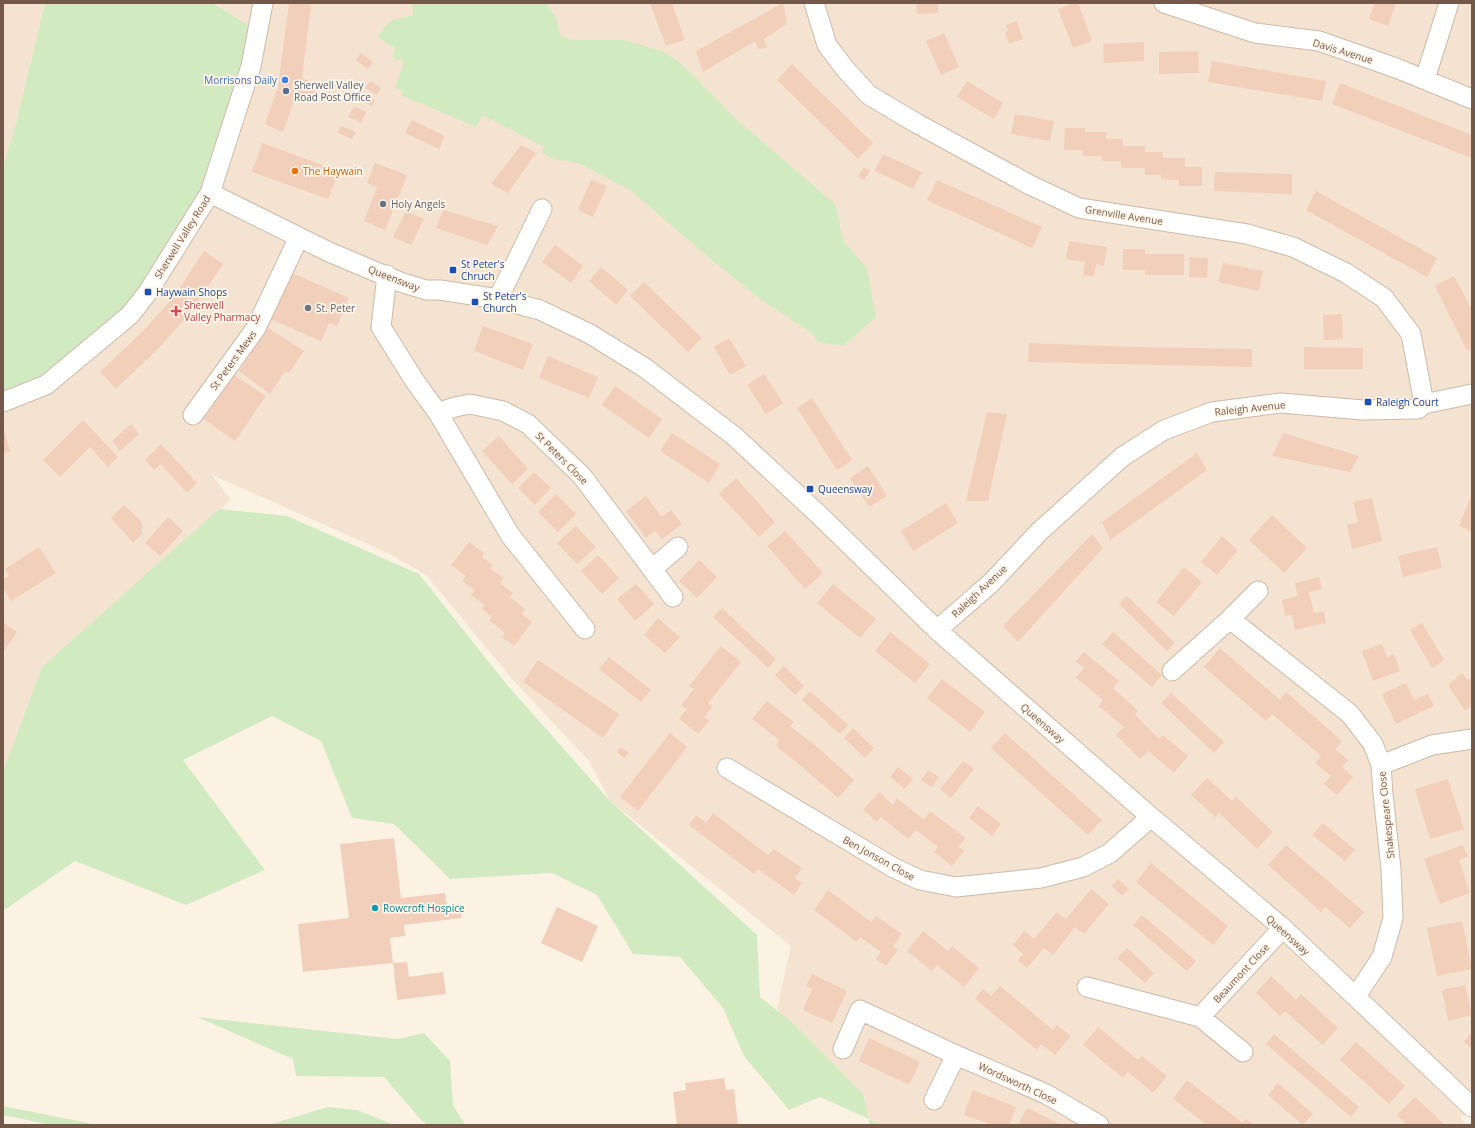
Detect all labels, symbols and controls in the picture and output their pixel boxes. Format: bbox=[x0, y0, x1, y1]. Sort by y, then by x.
street label: Davis Avenue bbox=[1311, 35, 1375, 67]
place label: Morrisons Daily bbox=[204, 73, 278, 87]
marker: Morrisons Daily bbox=[280, 75, 290, 85]
place label: Sherwell Valley Road Post Office bbox=[294, 78, 371, 104]
marker: Sherwell Valley Road Post Office bbox=[281, 86, 291, 96]
place label: The Haywain bbox=[303, 164, 363, 178]
marker: The Haywain bbox=[290, 166, 300, 176]
street label: Sherwell Valley Road bbox=[151, 193, 213, 281]
place label: Holy Angels bbox=[391, 197, 446, 211]
marker: Holy Angels bbox=[378, 199, 388, 209]
street label: Grenville Avenue bbox=[1084, 202, 1164, 228]
place label: St Peter's Chruch bbox=[461, 257, 505, 283]
street label: Queensway bbox=[366, 262, 423, 295]
marker: St Peter's Chruch bbox=[448, 265, 458, 275]
place label: Haywain Shops bbox=[156, 285, 227, 299]
marker: Haywain Shops bbox=[143, 287, 153, 297]
place label: St Peter's Church bbox=[483, 289, 527, 315]
marker: St Peter's Church bbox=[470, 297, 480, 307]
place label: Sherwell Valley Pharmacy bbox=[184, 298, 261, 324]
place label: St. Peter bbox=[316, 301, 355, 315]
marker: St. Peter bbox=[303, 303, 313, 313]
marker: Sherwell Valley Pharmacy bbox=[171, 306, 181, 316]
street label: St Peters Mews bbox=[206, 327, 260, 393]
place label: Raleigh Court bbox=[1376, 395, 1439, 409]
street label: Raleigh Avenue bbox=[1214, 397, 1287, 419]
marker: Raleigh Court bbox=[1363, 397, 1373, 407]
street label: St Peters Close bbox=[533, 429, 592, 488]
place label: Queensway bbox=[818, 482, 873, 496]
marker: Queensway bbox=[805, 484, 815, 494]
street label: Raleigh Avenue bbox=[948, 561, 1010, 620]
street label: Queensway bbox=[1018, 700, 1069, 747]
street label: Shakespeare Close bbox=[1374, 770, 1398, 859]
street label: Ben Jonson Close bbox=[840, 832, 918, 884]
place label: Rowcroft Hospice bbox=[383, 901, 465, 915]
marker: Rowcroft Hospice bbox=[370, 903, 380, 913]
street label: Queensway bbox=[1263, 912, 1314, 959]
street label: Beaumont Close bbox=[1210, 940, 1272, 1006]
street label: Wordsworth Close bbox=[976, 1059, 1060, 1108]

